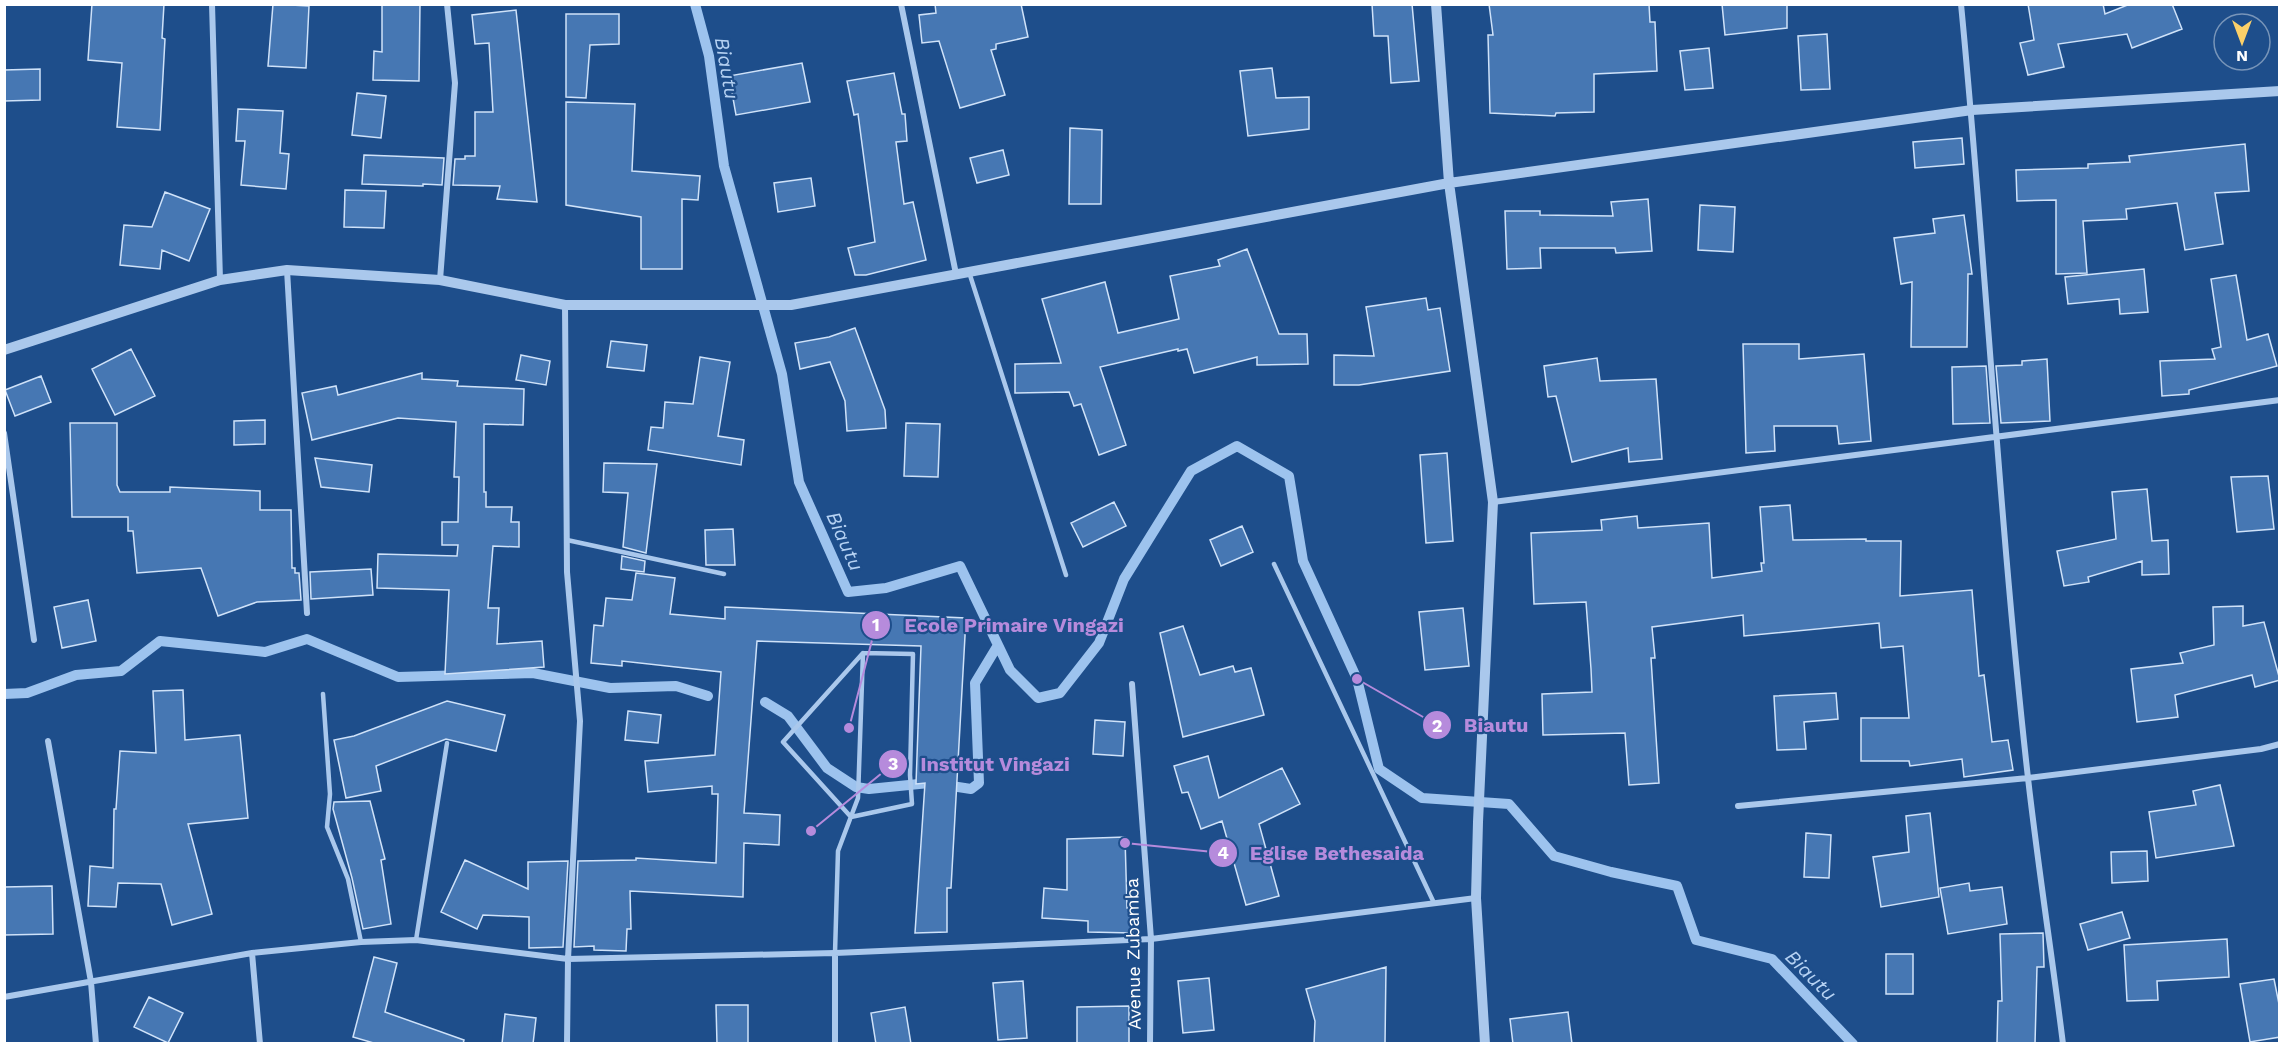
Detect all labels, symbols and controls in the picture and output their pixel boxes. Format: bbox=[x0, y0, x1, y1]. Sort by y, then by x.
north arrow bbox=[2212, 12, 2272, 72]
water label: Biautu bbox=[710, 35, 744, 101]
text: N bbox=[2236, 47, 2248, 66]
water label: Biautu bbox=[821, 508, 869, 574]
callout: Ecole Primaire Vingazi bbox=[861, 606, 1136, 644]
text: Ecole Primaire Vingazi bbox=[904, 613, 1124, 637]
text: 1 bbox=[872, 614, 880, 635]
callout: Biautu bbox=[1422, 706, 1540, 744]
text: Biautu bbox=[1464, 713, 1528, 737]
text: 2 bbox=[1432, 715, 1442, 736]
callout: Institut Vingazi bbox=[878, 745, 1082, 783]
text: Institut Vingazi bbox=[920, 752, 1070, 776]
text: 3 bbox=[888, 753, 898, 774]
callout: Eglise Bethesaida bbox=[1208, 834, 1436, 872]
text: Eglise Bethesaida bbox=[1250, 841, 1425, 865]
text: 4 bbox=[1217, 842, 1229, 863]
street label: Avenue Zubamba bbox=[1121, 878, 1145, 1030]
water label: Biautu bbox=[1780, 944, 1842, 1006]

